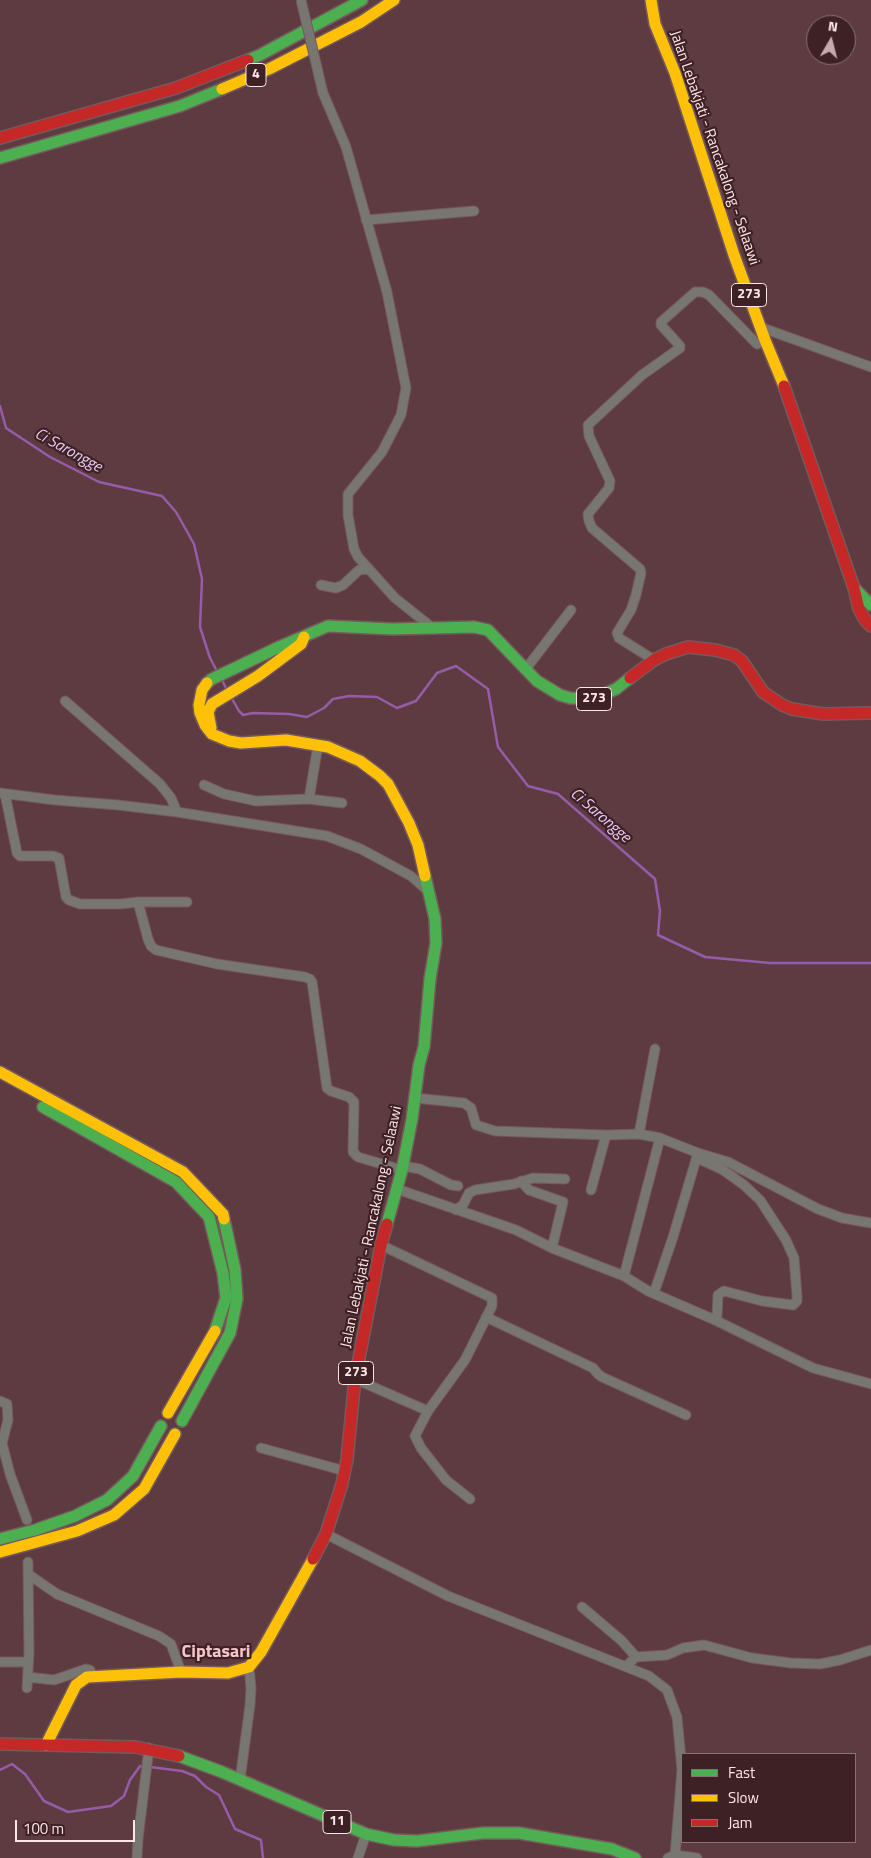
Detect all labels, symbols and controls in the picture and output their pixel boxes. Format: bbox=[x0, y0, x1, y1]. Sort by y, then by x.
north arrow bbox=[806, 15, 856, 65]
text: N bbox=[827, 15, 839, 37]
street label: Jalan Lebakjati - Rancakalong - Selaawi bbox=[665, 28, 763, 268]
road number: 4 bbox=[246, 64, 266, 86]
road number: 273 bbox=[732, 284, 766, 306]
water label: Ci Sarongge bbox=[31, 425, 105, 477]
road number: 273 bbox=[576, 688, 612, 711]
water label: Ci Sarongge bbox=[566, 784, 634, 848]
street label: Jalan Lebakjati - Rancakalong - Selaawi bbox=[338, 1104, 406, 1350]
road number: 273 bbox=[338, 1362, 374, 1385]
district label: Ciptasari bbox=[182, 1642, 250, 1664]
legend bbox=[681, 1753, 856, 1843]
text: Fast bbox=[728, 1761, 755, 1784]
text: Slow bbox=[728, 1786, 759, 1809]
scale bar bbox=[18, 1810, 138, 1842]
road number: 11 bbox=[323, 1810, 351, 1834]
text: Jam bbox=[728, 1811, 752, 1834]
text: 100 m bbox=[23, 1817, 64, 1840]

